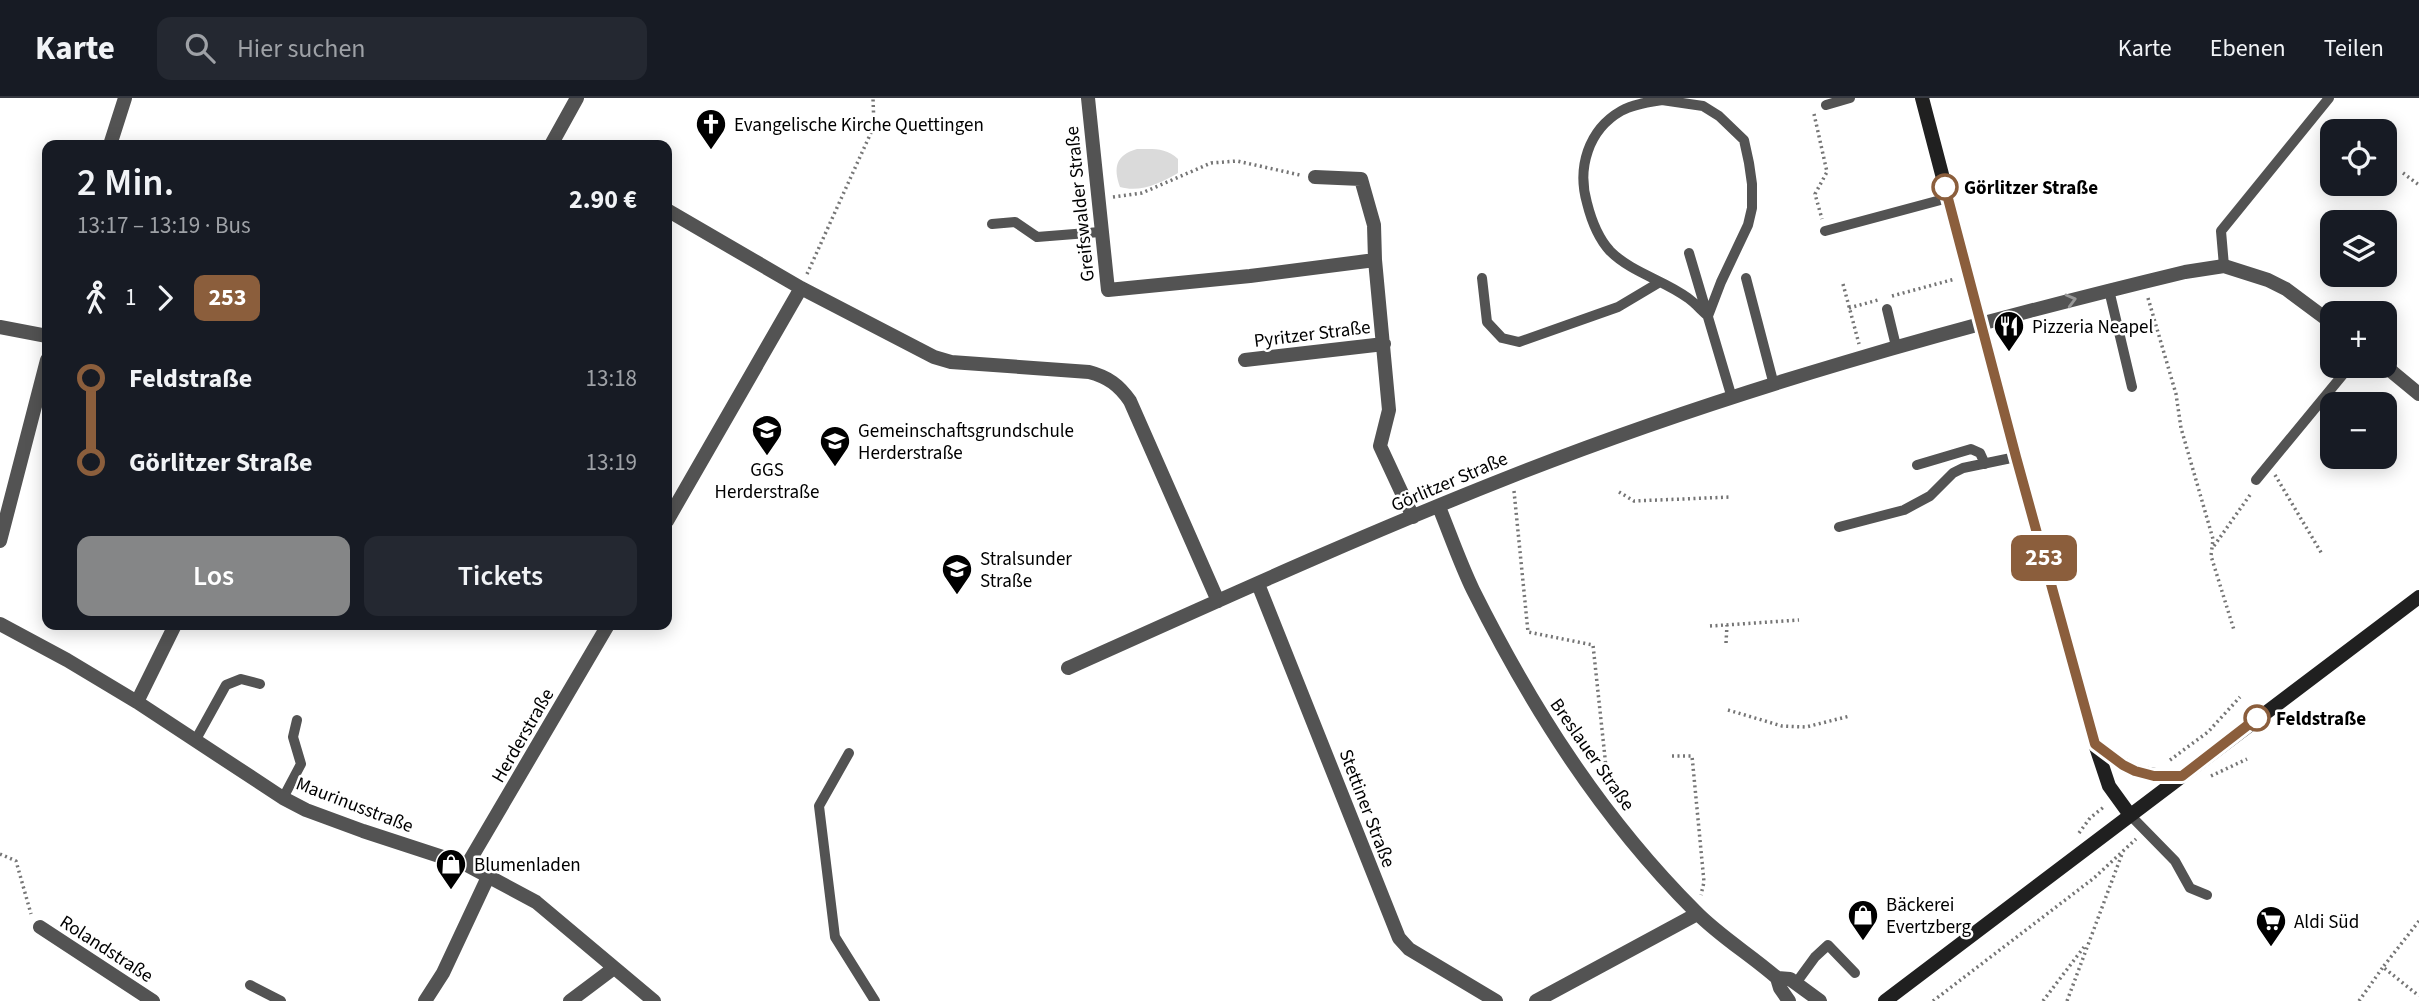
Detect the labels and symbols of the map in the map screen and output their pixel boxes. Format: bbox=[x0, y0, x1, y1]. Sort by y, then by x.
church icon: Evangelische Kirche Quettingen bbox=[694, 107, 728, 151]
place label: Evangelische Kirche Quettingen bbox=[734, 112, 984, 139]
street label: Greifswalder Straße bbox=[1059, 125, 1102, 283]
marker: Görlitzer Straße bbox=[1932, 174, 1958, 200]
place label: Görlitzer Straße bbox=[1964, 175, 2098, 202]
one-way arrow bbox=[2065, 294, 2077, 308]
restaurant icon: Pizzeria Neapel bbox=[1992, 309, 2026, 353]
street label: Pyritzer Straße bbox=[1252, 314, 1372, 355]
place label: Pizzeria Neapel bbox=[2032, 314, 2153, 341]
school or university icon: GGS Herderstraße bbox=[750, 413, 784, 457]
place label: Gemeinschaftsgrundschule Herderstraße bbox=[858, 418, 1074, 467]
school or university icon: Gemeinschaftsgrundschule Herderstraße bbox=[818, 424, 852, 468]
street label: Görlitzer Straße bbox=[1387, 446, 1512, 519]
place label: GGS Herderstraße bbox=[715, 457, 819, 506]
line badge: 253 bbox=[2004, 535, 2084, 581]
place label: Stralsunder Straße bbox=[980, 546, 1072, 595]
school or university icon: Stralsunder Straße bbox=[940, 552, 974, 596]
street label: Herderstraße bbox=[485, 684, 561, 788]
street label: Breslauer Straße bbox=[1543, 693, 1641, 817]
marker: Feldstraße bbox=[2244, 705, 2270, 731]
place label: Feldstraße bbox=[2276, 706, 2366, 733]
street label: Stettiner Straße bbox=[1332, 746, 1402, 872]
street label: Maurinusstraße bbox=[292, 771, 417, 840]
shop icon: Blumenladen bbox=[434, 847, 468, 891]
place label: Blumenladen bbox=[474, 852, 581, 879]
place label: Bäckerei Evertzberg bbox=[1886, 892, 1971, 941]
shop icon: Bäckerei Evertzberg bbox=[1846, 898, 1880, 942]
supermarket icon: Aldi Süd bbox=[2254, 904, 2288, 948]
street label: Rolandstraße bbox=[54, 909, 158, 990]
place label: Aldi Süd bbox=[2294, 909, 2359, 936]

